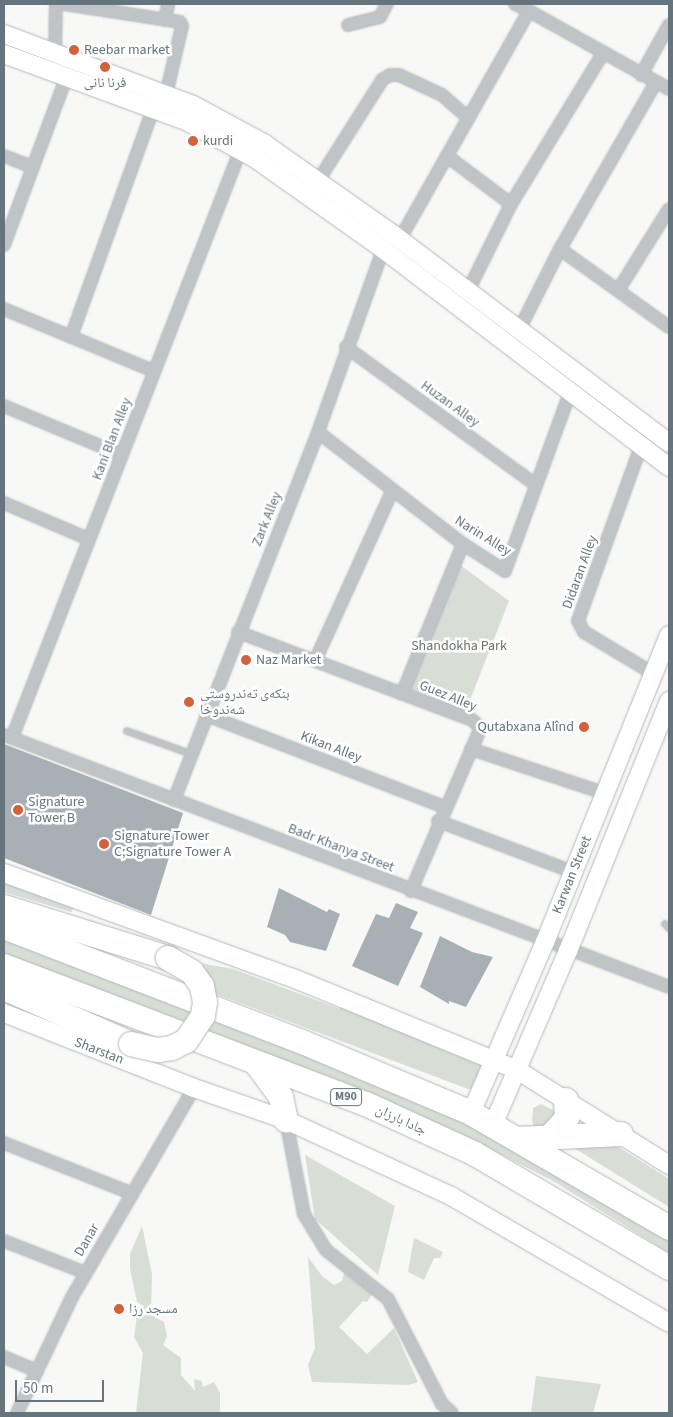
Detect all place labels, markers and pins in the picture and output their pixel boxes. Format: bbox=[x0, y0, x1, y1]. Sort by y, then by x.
place label: Reebar market bbox=[84, 42, 170, 58]
marker: Reebar market bbox=[68, 44, 80, 56]
marker: فرنا نانى bbox=[99, 61, 111, 73]
place label: فرنا نانى bbox=[84, 75, 126, 91]
place label: kurdi bbox=[203, 133, 233, 149]
marker: kurdi bbox=[187, 135, 199, 147]
place label: Naz Market bbox=[256, 652, 321, 668]
marker: Naz Market bbox=[240, 654, 252, 666]
place label: بنکەی تەندروستی شەندوخا bbox=[200, 686, 290, 719]
marker: بنکەی تەندروستی شەندوخا bbox=[182, 695, 196, 709]
place label: Qutabxana Alînd bbox=[477, 719, 574, 735]
marker: Qutabxana Alînd bbox=[578, 721, 590, 733]
place label: Signature Tower B bbox=[28, 794, 85, 826]
marker: Signature Tower B bbox=[12, 804, 24, 816]
place label: Signature Tower C;Signature Tower A bbox=[114, 828, 231, 860]
marker: Signature Tower C;Signature Tower A bbox=[98, 838, 110, 850]
place label: مسجد رزا bbox=[129, 1301, 178, 1317]
marker: مسجد رزا bbox=[113, 1303, 125, 1315]

